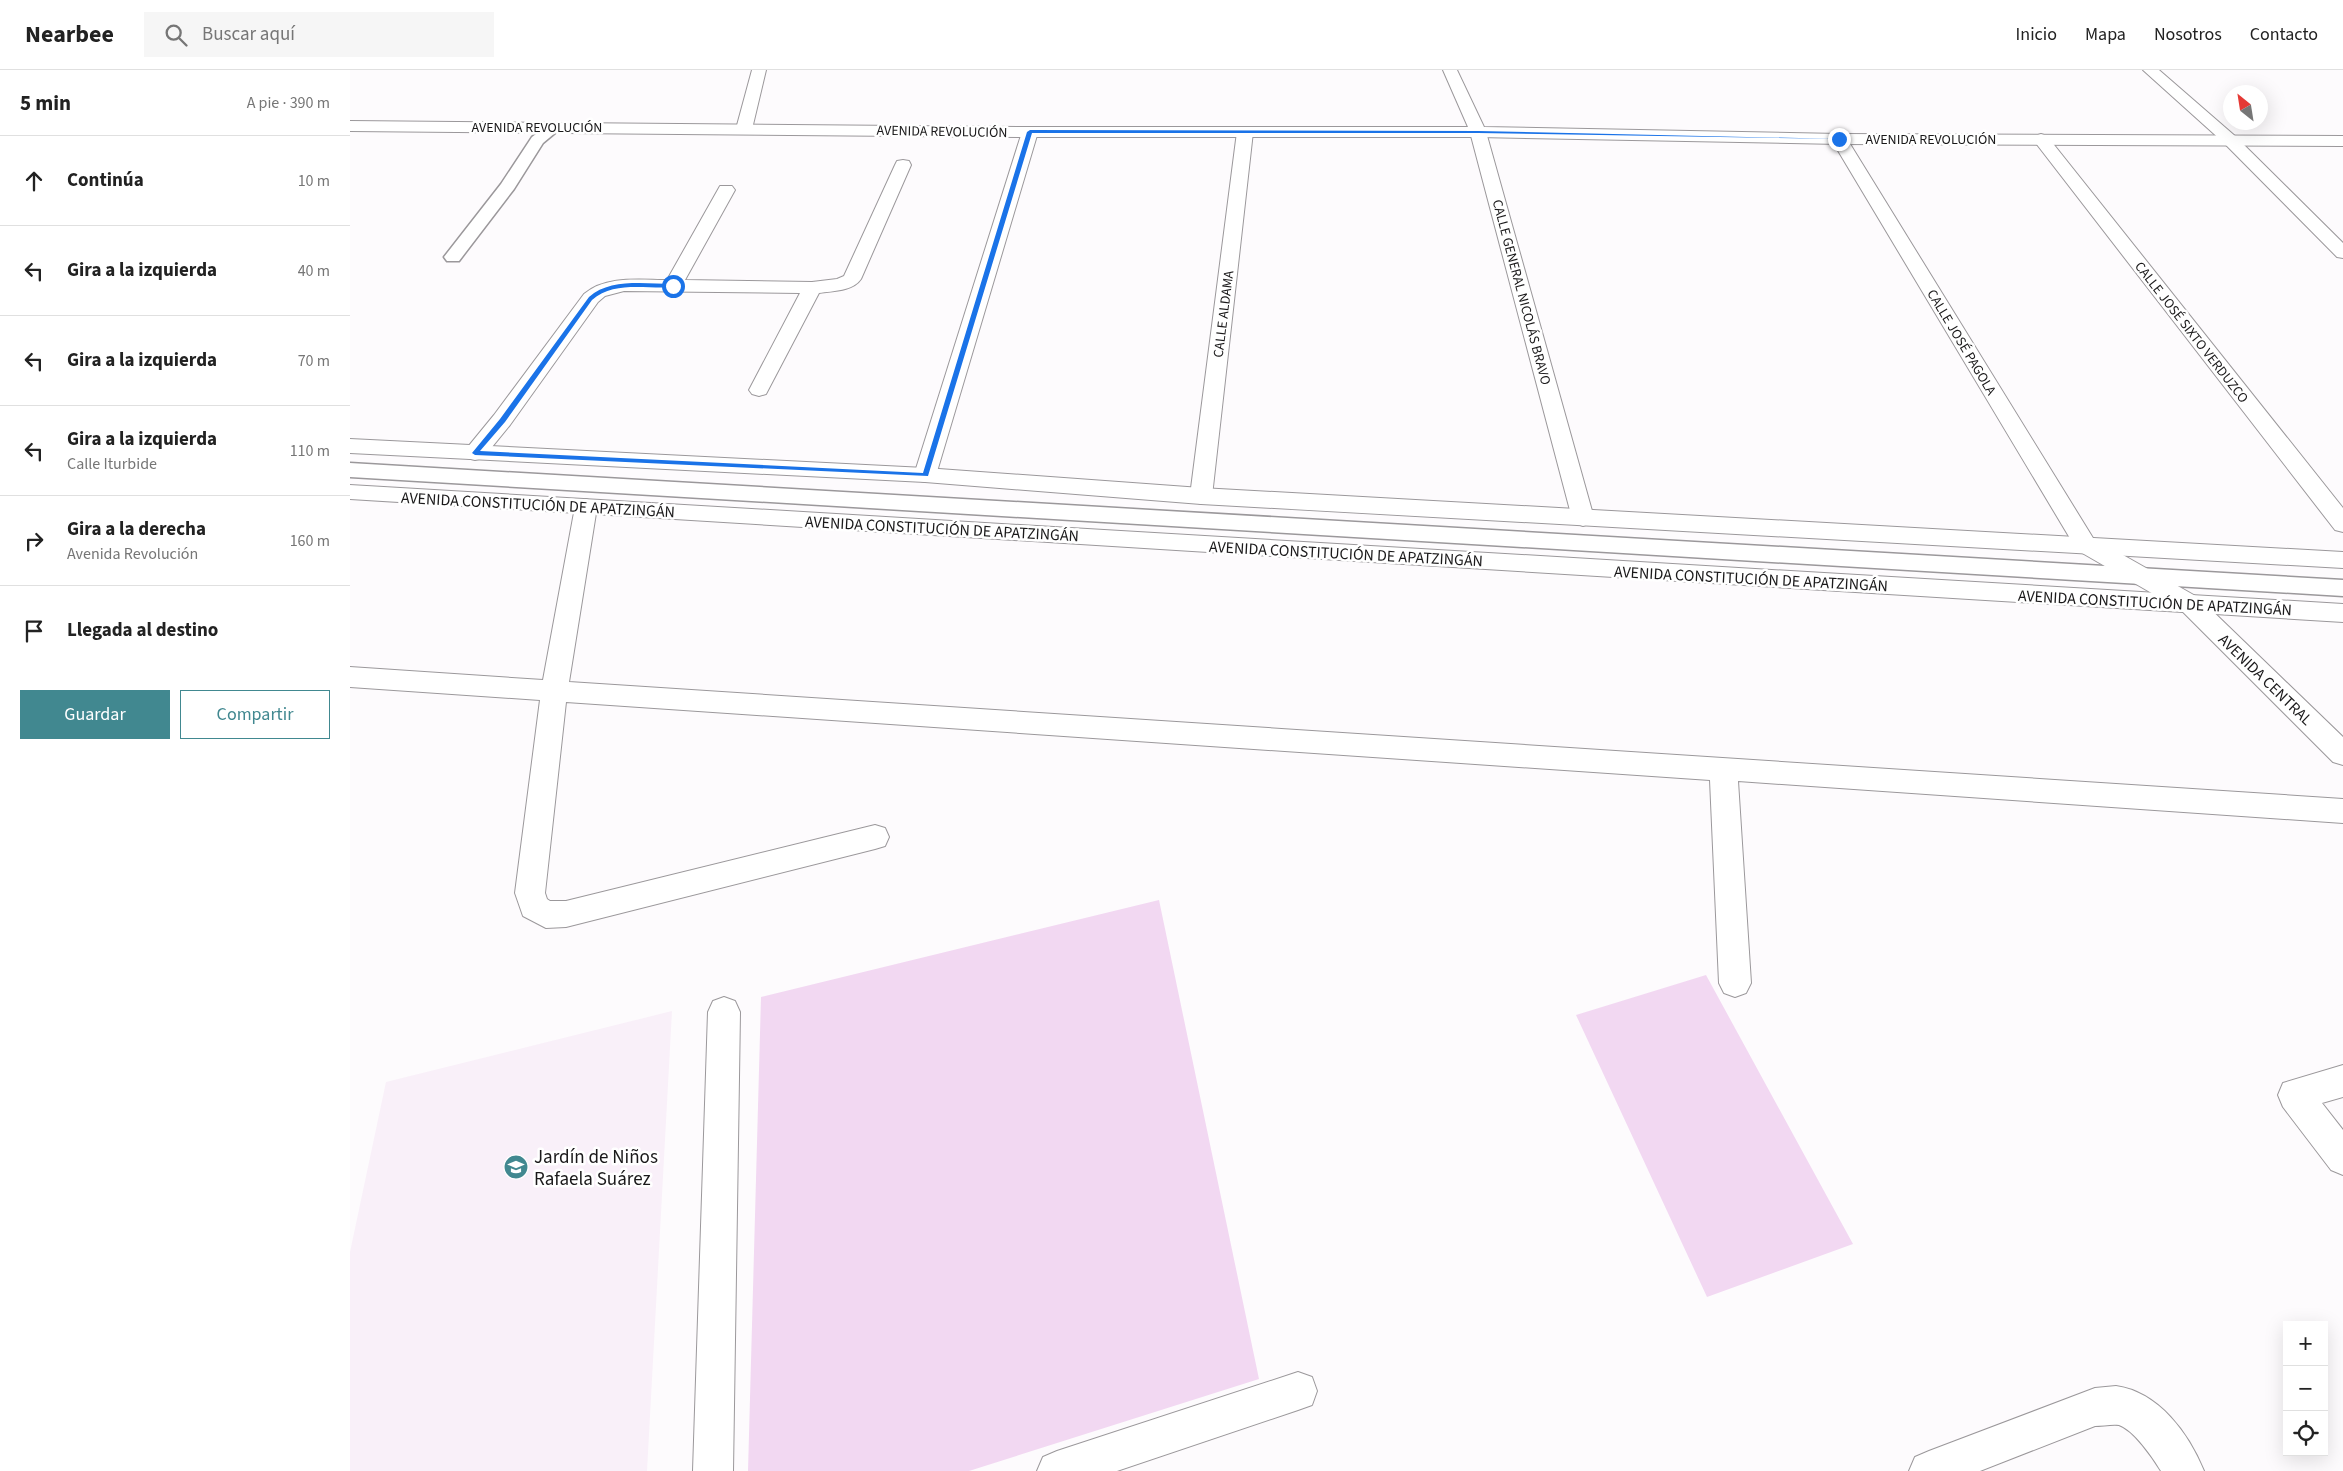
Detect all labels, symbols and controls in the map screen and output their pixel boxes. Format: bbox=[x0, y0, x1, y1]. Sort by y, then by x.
search box bbox=[144, 12, 494, 57]
text: Nearbee bbox=[25, 17, 114, 52]
icon: search bbox=[162, 21, 190, 49]
text: Buscar aquí bbox=[202, 21, 295, 48]
text: Inicio bbox=[2016, 22, 2057, 47]
text: Mapa bbox=[2085, 22, 2126, 47]
text: Nosotros bbox=[2154, 22, 2222, 47]
text: Contacto bbox=[2250, 22, 2318, 47]
north arrow bbox=[2223, 85, 2268, 130]
text: 5 min bbox=[20, 88, 71, 118]
text: A pie · 390 m bbox=[247, 92, 330, 114]
street label: AVENIDA REVOLUCIÓN bbox=[472, 118, 602, 138]
street label: AVENIDA REVOLUCIÓN bbox=[876, 121, 1008, 143]
route end bbox=[1828, 128, 1851, 151]
street label: AVENIDA REVOLUCIÓN bbox=[1866, 130, 1996, 150]
icon: ahead bbox=[20, 167, 48, 195]
text: Continúa bbox=[67, 167, 144, 194]
text: 10 m bbox=[298, 170, 330, 192]
street label: CALLE GENERAL NICOLÁS BRAVO bbox=[1487, 197, 1555, 387]
icon: left bbox=[20, 257, 48, 285]
text: Gira a la izquierda bbox=[67, 257, 217, 284]
street label: CALLE JOSÉ SIXTO VERDUZCO bbox=[2130, 258, 2253, 408]
text: 40 m bbox=[298, 260, 330, 282]
street label: CALLE ALDAMA bbox=[1209, 269, 1239, 359]
route start bbox=[662, 275, 685, 298]
street label: CALLE JOSÉ PAGOLA bbox=[1922, 286, 2001, 399]
icon: left bbox=[20, 347, 48, 375]
text: Gira a la izquierda bbox=[67, 347, 217, 374]
text: 70 m bbox=[298, 350, 330, 372]
text: Gira a la izquierda bbox=[67, 426, 217, 453]
icon: left bbox=[20, 437, 48, 465]
text: 110 m bbox=[290, 440, 330, 462]
text: Calle Iturbide bbox=[67, 453, 157, 475]
street label: AVENIDA CONSTITUCIÓN DE APATZINGÁN bbox=[400, 487, 676, 523]
street label: AVENIDA CONSTITUCIÓN DE APATZINGÁN bbox=[804, 511, 1080, 547]
text: Gira a la derecha bbox=[67, 516, 206, 543]
icon: right bbox=[20, 527, 48, 555]
text: 160 m bbox=[290, 530, 330, 552]
street label: AVENIDA CONSTITUCIÓN DE APATZINGÁN bbox=[1208, 536, 1484, 572]
text: Avenida Revolución bbox=[67, 543, 198, 565]
street label: AVENIDA CONSTITUCIÓN DE APATZINGÁN bbox=[1613, 561, 1889, 597]
street label: AVENIDA CONSTITUCIÓN DE APATZINGÁN bbox=[2017, 585, 2293, 621]
icon: arrive bbox=[20, 617, 48, 645]
text: Llegada al destino bbox=[67, 617, 218, 644]
street label: AVENIDA CENTRAL bbox=[2213, 629, 2317, 731]
button: Guardar bbox=[20, 690, 170, 739]
button: Compartir bbox=[180, 690, 330, 739]
place label: Jardín de Niños Rafaela Suárez bbox=[534, 1144, 658, 1193]
school or university icon: Jardín de Niños Rafaela Suárez bbox=[503, 1154, 529, 1180]
map controls bbox=[2283, 1321, 2328, 1456]
button: + bbox=[2283, 1321, 2328, 1366]
button: − bbox=[2283, 1366, 2328, 1411]
button: locate bbox=[2283, 1411, 2328, 1456]

